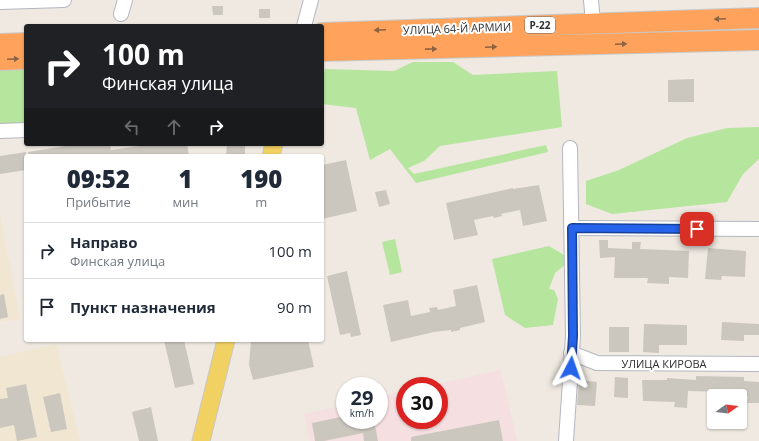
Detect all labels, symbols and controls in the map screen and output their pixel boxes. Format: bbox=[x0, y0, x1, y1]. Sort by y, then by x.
one-way arrow bbox=[713, 16, 726, 22]
road number: Р-22 bbox=[525, 17, 555, 33]
street label: УЛИЦА 64-Й АРМИИ bbox=[403, 19, 511, 37]
one-way arrow bbox=[374, 27, 386, 34]
text: 100 m bbox=[102, 35, 185, 73]
icon: right bbox=[36, 40, 88, 92]
one-way arrow bbox=[615, 40, 627, 47]
one-way arrow bbox=[485, 44, 498, 50]
one-way arrow bbox=[425, 46, 438, 52]
one-way arrow bbox=[7, 56, 19, 63]
text: Финская улица bbox=[102, 71, 234, 95]
icon: left bbox=[121, 116, 143, 138]
icon: ahead bbox=[163, 116, 185, 138]
icon: right bbox=[205, 116, 227, 138]
text: 09:52 bbox=[67, 162, 130, 195]
text: 1 bbox=[178, 162, 192, 195]
text: 190 bbox=[240, 162, 282, 195]
text: Прибытие bbox=[66, 193, 131, 211]
text: мин bbox=[172, 193, 198, 211]
text: m bbox=[255, 193, 267, 211]
pin bbox=[680, 212, 714, 246]
icon: arrive bbox=[686, 218, 708, 240]
text: Направо bbox=[70, 232, 138, 252]
icon: right bbox=[36, 240, 58, 262]
text: 100 m bbox=[268, 241, 312, 261]
text: Финская улица bbox=[70, 252, 165, 270]
icon: arrive bbox=[36, 296, 58, 318]
text: Пункт назначения bbox=[70, 297, 216, 317]
text: 90 m bbox=[277, 297, 312, 317]
position arrow bbox=[550, 347, 592, 389]
street label: УЛИЦА КИРОВА bbox=[621, 356, 707, 371]
speed limit sign: 30 bbox=[396, 377, 448, 429]
text: 29 bbox=[351, 384, 373, 411]
north arrow bbox=[707, 389, 747, 429]
map controls bbox=[707, 389, 747, 429]
text: km/h bbox=[350, 406, 374, 420]

